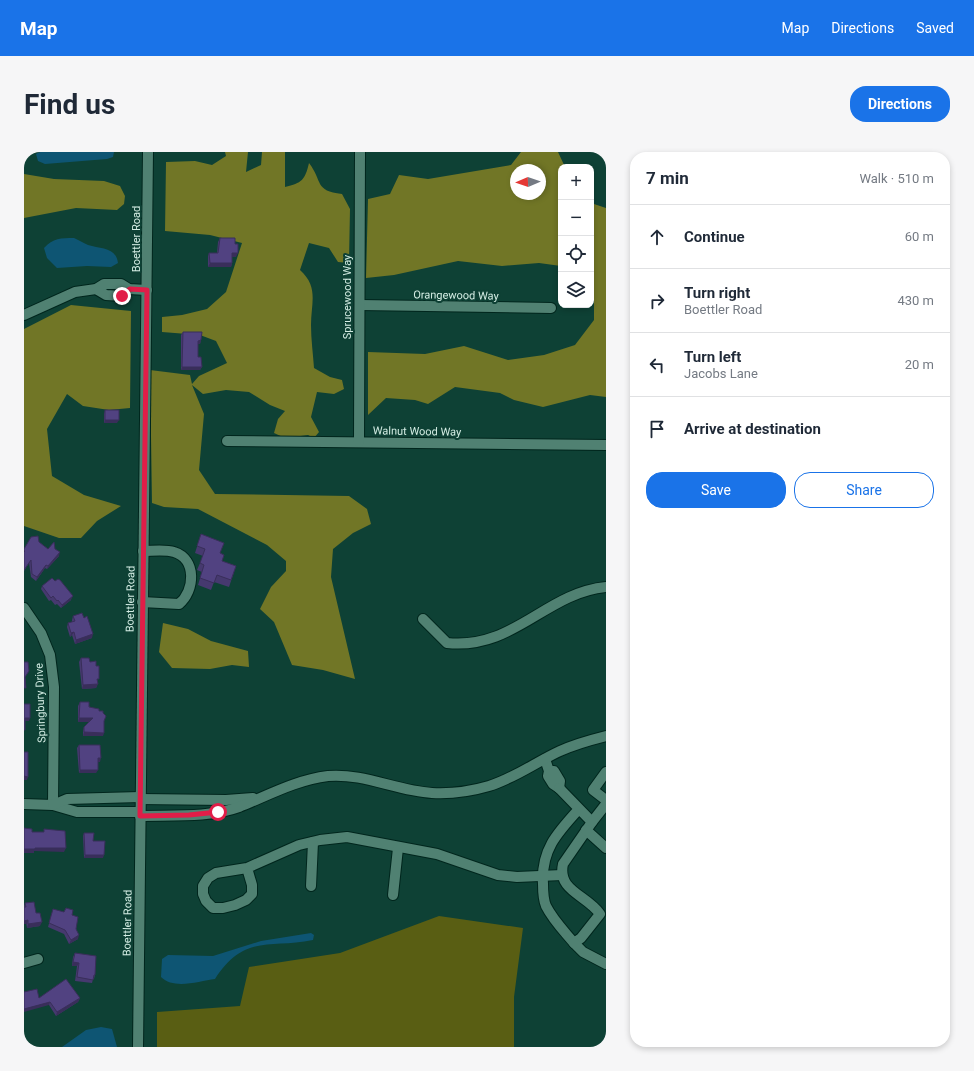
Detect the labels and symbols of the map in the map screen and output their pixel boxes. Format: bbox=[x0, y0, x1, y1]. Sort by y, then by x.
north arrow bbox=[510, 164, 546, 200]
street label: Boettler Road bbox=[130, 206, 143, 272]
street label: Sprucewood Way bbox=[341, 254, 354, 339]
route end bbox=[113, 287, 131, 305]
street label: Orangewood Way bbox=[413, 288, 500, 303]
street label: Walnut Wood Way bbox=[373, 424, 462, 439]
street label: Boettler Road bbox=[123, 566, 138, 632]
street label: Springbury Drive bbox=[33, 663, 48, 743]
route start bbox=[209, 803, 227, 821]
street label: Boettler Road bbox=[120, 890, 135, 956]

